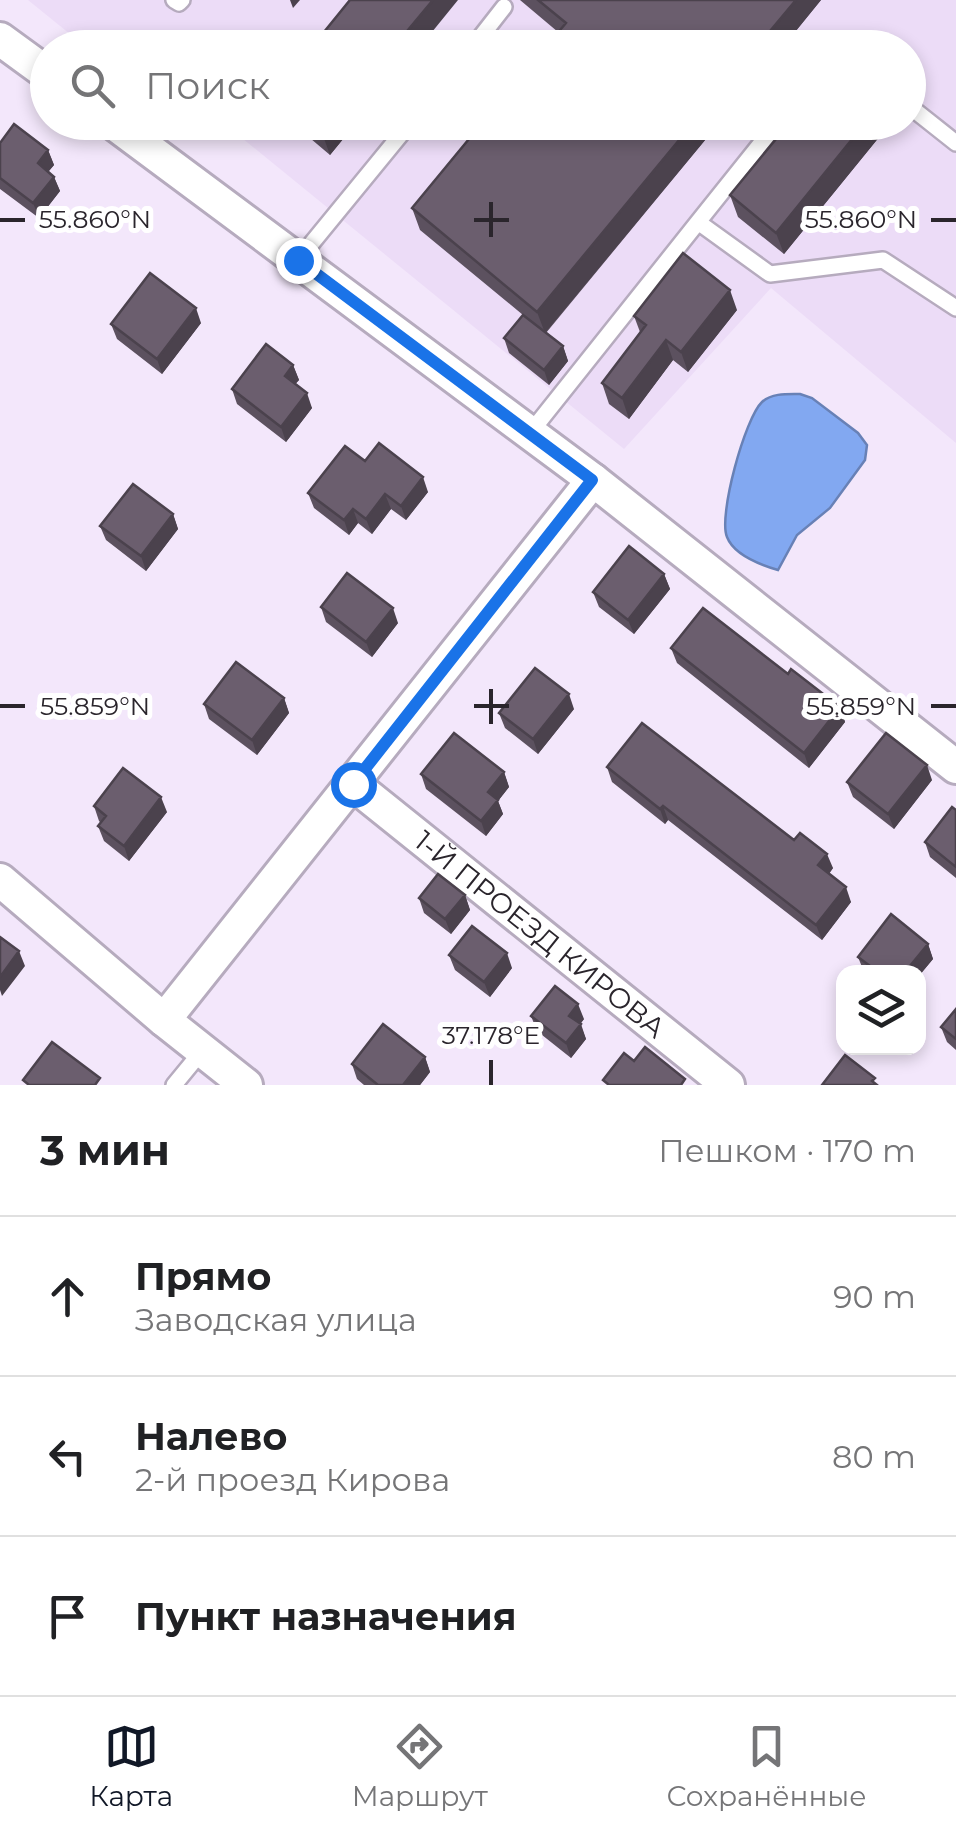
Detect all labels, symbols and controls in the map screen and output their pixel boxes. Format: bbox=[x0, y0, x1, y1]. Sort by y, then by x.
search box bbox=[30, 30, 926, 140]
icon: search bbox=[65, 58, 120, 113]
text: Поиск bbox=[145, 62, 270, 109]
text: 55.860°N bbox=[39, 204, 151, 234]
text: 55.860°N bbox=[805, 204, 917, 234]
route end bbox=[276, 238, 322, 284]
text: 55.859°N bbox=[40, 691, 150, 721]
text: 55.859°N bbox=[806, 691, 916, 721]
route start bbox=[331, 762, 377, 808]
street label: 1-Й ПРОЕЗД КИРОВА bbox=[408, 823, 672, 1045]
map controls bbox=[836, 965, 926, 1055]
button: layers bbox=[836, 965, 926, 1055]
text: 37.178°E bbox=[442, 1020, 540, 1050]
text: 3 мин bbox=[40, 1124, 170, 1176]
text: Пешком · 170 m bbox=[658, 1131, 916, 1170]
text: Прямо bbox=[135, 1253, 271, 1300]
icon: ahead bbox=[40, 1269, 95, 1324]
text: 90 m bbox=[833, 1277, 916, 1316]
text: Заводская улица bbox=[135, 1300, 417, 1339]
text: Налево bbox=[135, 1413, 287, 1460]
icon: left bbox=[40, 1429, 95, 1484]
text: 80 m bbox=[832, 1437, 916, 1476]
text: 2-й проезд Кирова bbox=[135, 1460, 450, 1499]
icon: arrive bbox=[40, 1589, 95, 1644]
text: Пункт назначения bbox=[135, 1593, 517, 1640]
tab: Карта bbox=[89, 1719, 173, 1813]
tab: Маршрут bbox=[352, 1719, 488, 1813]
tab: Сохранённые bbox=[666, 1719, 867, 1813]

